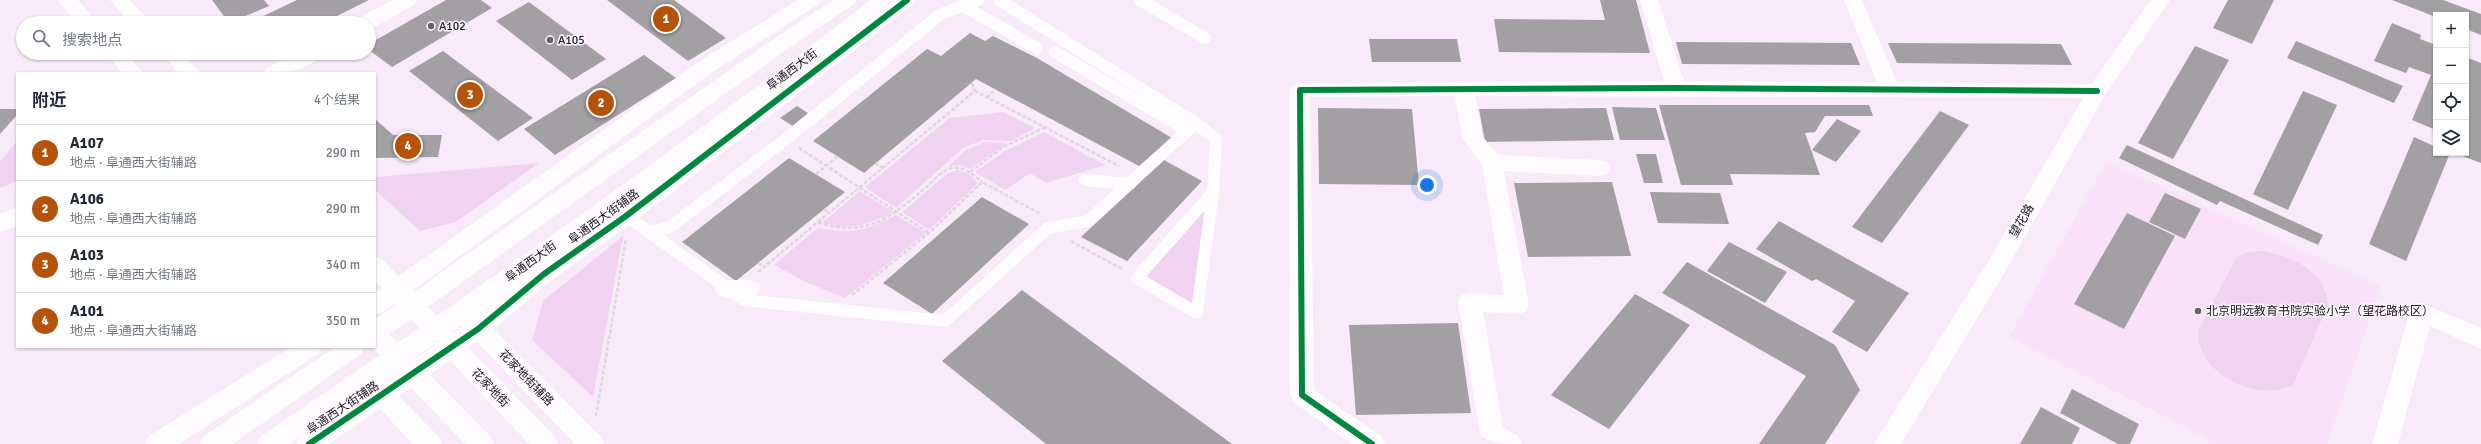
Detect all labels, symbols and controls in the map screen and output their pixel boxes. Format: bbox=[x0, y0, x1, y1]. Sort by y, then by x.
pin: 1 bbox=[653, 4, 679, 34]
map controls bbox=[2433, 12, 2469, 156]
button: + bbox=[2433, 12, 2469, 48]
search box bbox=[16, 16, 376, 60]
place label: A102 bbox=[439, 19, 466, 34]
marker: A102 bbox=[426, 21, 436, 31]
icon: search bbox=[30, 27, 52, 49]
text: 搜索地点 bbox=[62, 31, 122, 49]
place label: A105 bbox=[558, 33, 585, 48]
marker: A105 bbox=[545, 35, 555, 45]
street label: 阜通西大街 bbox=[764, 46, 820, 94]
button: − bbox=[2433, 48, 2469, 84]
pin: 3 bbox=[457, 80, 483, 110]
button: locate bbox=[2433, 84, 2469, 120]
pin: 2 bbox=[588, 88, 614, 118]
text: 附近 bbox=[32, 90, 66, 111]
text: 4个结果 bbox=[314, 92, 360, 108]
button: layers bbox=[2433, 120, 2469, 156]
pin: 4 bbox=[395, 131, 421, 161]
text: A107 bbox=[70, 134, 104, 152]
text: 1 bbox=[41, 145, 49, 161]
text: 290 m bbox=[326, 145, 360, 161]
text: 地点 · 阜通西大街辅路 bbox=[70, 155, 197, 171]
your location bbox=[1417, 175, 1437, 195]
street label: 阜通西大街辅路 bbox=[566, 186, 642, 248]
text: A106 bbox=[70, 190, 104, 208]
text: 2 bbox=[41, 201, 49, 217]
text: 290 m bbox=[326, 201, 360, 217]
street label: 望花路 bbox=[2007, 202, 2037, 240]
text: 地点 · 阜通西大街辅路 bbox=[70, 211, 197, 227]
street label: 阜通西大街 bbox=[502, 238, 560, 286]
text: A103 bbox=[70, 246, 104, 264]
text: 3 bbox=[41, 257, 49, 273]
text: 340 m bbox=[326, 257, 360, 273]
text: 地点 · 阜通西大街辅路 bbox=[70, 267, 197, 283]
text: A101 bbox=[70, 302, 104, 320]
place label: 北京明远教育书院实验小学（望花路校区） bbox=[2206, 304, 2434, 319]
marker: 北京明远教育书院实验小学（望花路校区） bbox=[2193, 306, 2203, 316]
text: 4 bbox=[41, 313, 49, 329]
text: 350 m bbox=[326, 313, 360, 329]
text: 地点 · 阜通西大街辅路 bbox=[70, 323, 197, 339]
street label: 花家地街辅路 bbox=[496, 347, 556, 409]
street label: 花家地街 bbox=[468, 366, 512, 410]
street label: 阜通西大街辅路 bbox=[304, 378, 382, 438]

